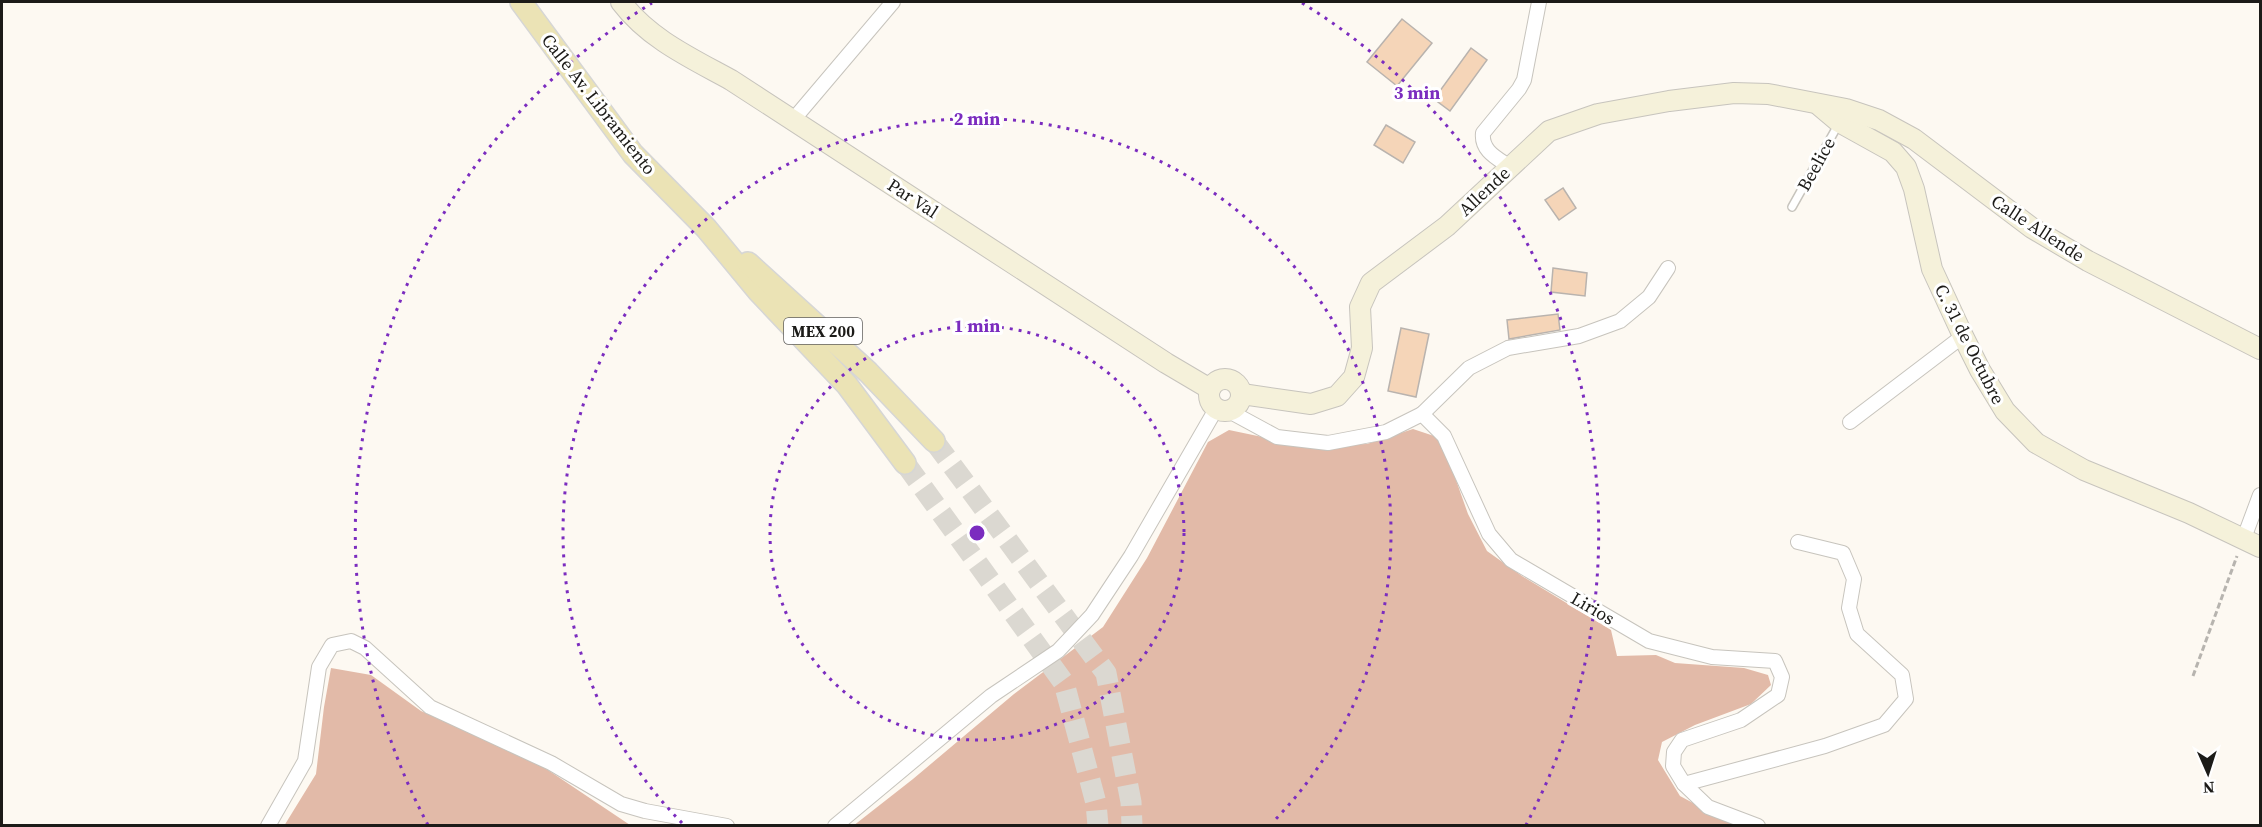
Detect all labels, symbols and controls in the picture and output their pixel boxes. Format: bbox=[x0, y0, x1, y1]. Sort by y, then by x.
street label: Calle Av. Libramiento bbox=[536, 28, 662, 180]
text: 3 min bbox=[1394, 80, 1440, 105]
text: 2 min bbox=[954, 106, 1000, 131]
street label: Beelice bbox=[1791, 132, 1841, 196]
street label: Allende bbox=[1453, 161, 1515, 221]
street label: Par Val bbox=[883, 172, 943, 224]
street label: Calle Allende bbox=[1986, 188, 2090, 268]
street label: C. 31 de Octubre bbox=[1929, 280, 2011, 408]
text: 1 min bbox=[954, 313, 1000, 338]
road number: MEX 200 bbox=[784, 318, 862, 344]
centre of rings bbox=[967, 523, 987, 543]
street label: Lirios bbox=[1566, 585, 1620, 631]
north arrow bbox=[2178, 743, 2238, 803]
text: N bbox=[2202, 777, 2215, 799]

